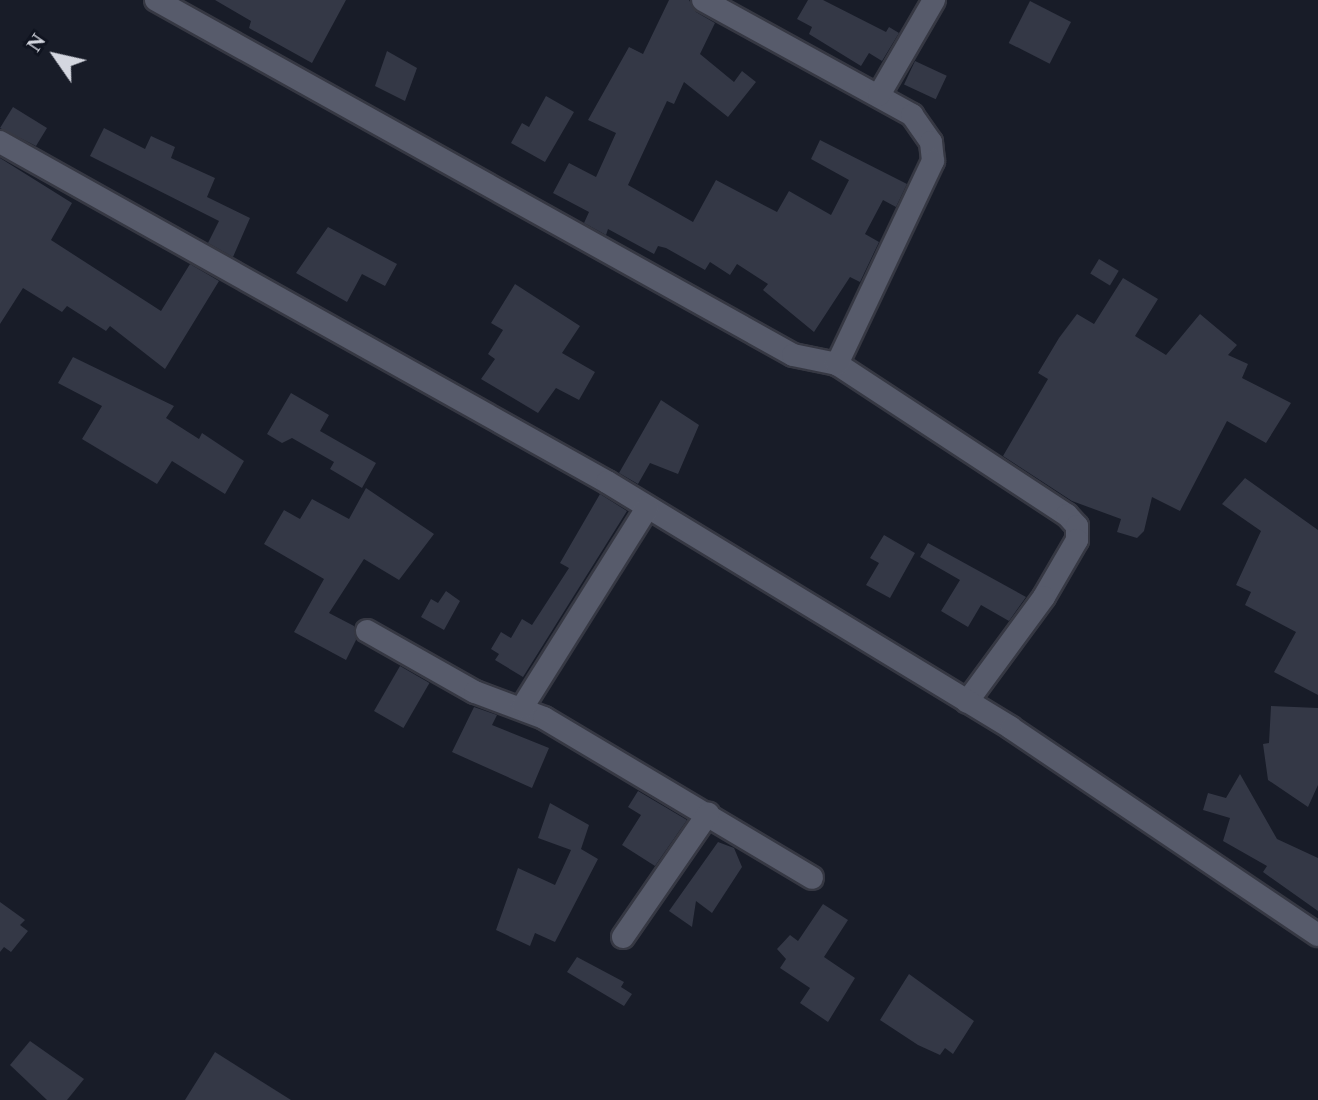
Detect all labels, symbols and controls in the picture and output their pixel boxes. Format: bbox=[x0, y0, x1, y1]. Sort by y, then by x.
north arrow bbox=[16, 16, 96, 96]
text: N bbox=[21, 29, 50, 56]

